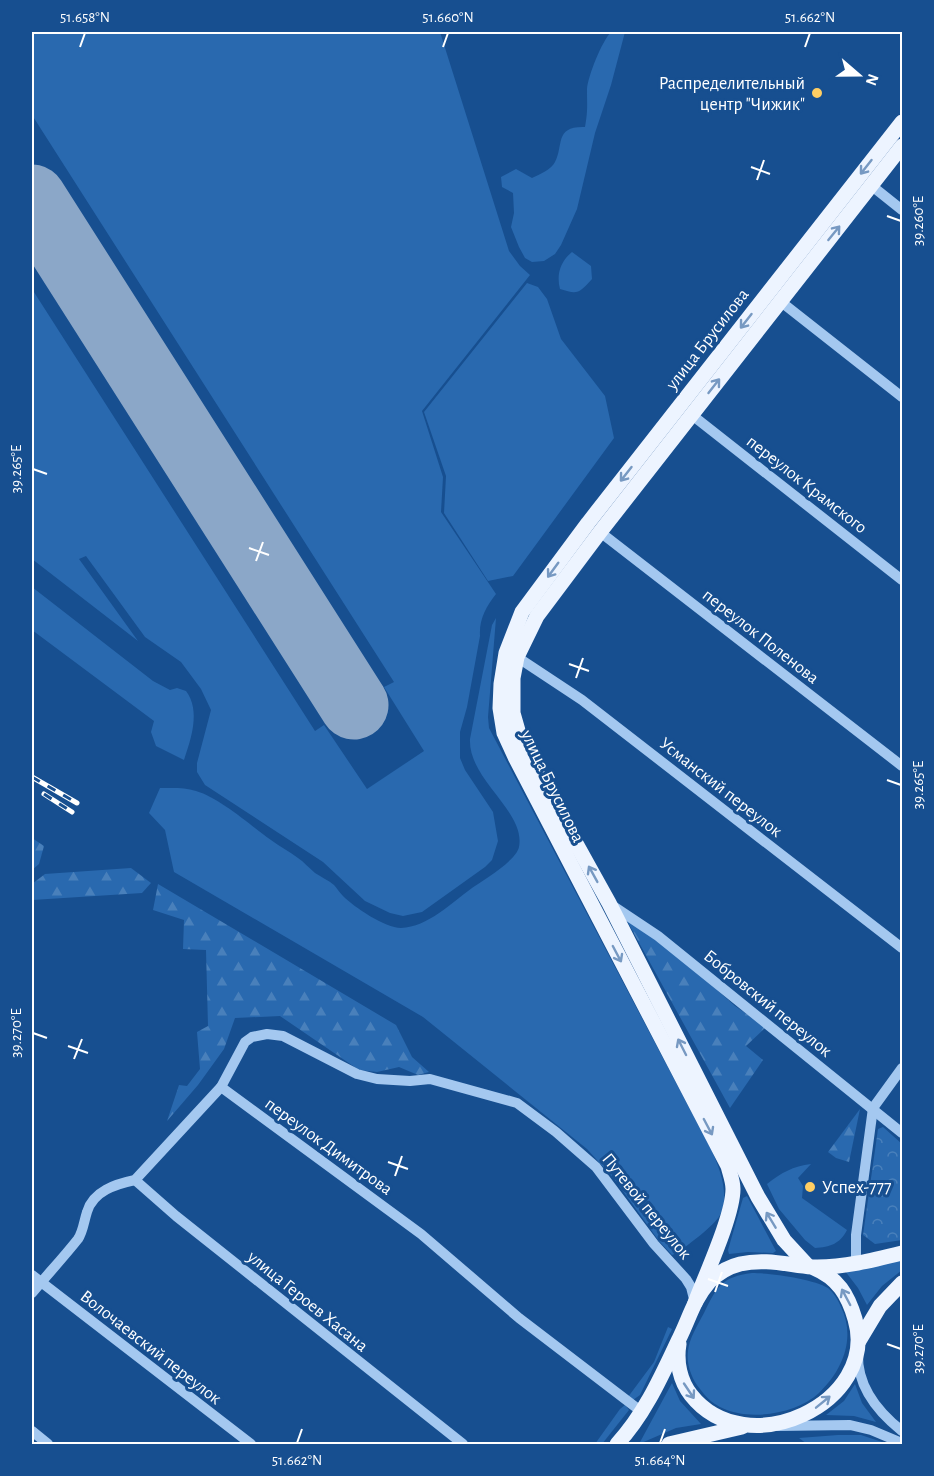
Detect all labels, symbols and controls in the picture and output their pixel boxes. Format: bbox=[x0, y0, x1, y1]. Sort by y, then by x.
text: 51.658°N bbox=[60, 10, 110, 25]
text: 51.660°N bbox=[422, 10, 474, 25]
text: 51.662°N bbox=[785, 10, 835, 25]
north arrow bbox=[829, 45, 889, 105]
text: N bbox=[863, 72, 882, 88]
place label: Распределительный центр "Чижик" bbox=[659, 75, 805, 114]
marker: Распределительный центр "Чижик" bbox=[810, 86, 824, 100]
one-way arrow bbox=[860, 159, 873, 175]
text: 39.260°E bbox=[911, 196, 926, 246]
one-way arrow bbox=[828, 225, 841, 241]
street label: улица Брусилова bbox=[662, 286, 753, 394]
one-way arrow bbox=[739, 313, 752, 329]
one-way arrow bbox=[707, 379, 720, 395]
street label: переулок Крамского bbox=[743, 432, 870, 537]
text: 39.265°E bbox=[9, 445, 24, 493]
one-way arrow bbox=[619, 466, 632, 482]
one-way arrow bbox=[547, 562, 559, 578]
street label: переулок Поленова bbox=[699, 586, 822, 688]
street label: улица Брусилова bbox=[517, 726, 587, 845]
street label: Усманский переулок bbox=[656, 735, 786, 842]
text: 39.265°E bbox=[911, 761, 926, 809]
one-way arrow bbox=[587, 866, 599, 883]
one-way arrow bbox=[612, 945, 624, 963]
street label: Бобровский переулок bbox=[700, 946, 836, 1061]
text: 39.270°E bbox=[9, 1008, 24, 1058]
one-way arrow bbox=[676, 1039, 688, 1056]
street label: переулок Димитрова bbox=[261, 1095, 395, 1199]
one-way arrow bbox=[702, 1118, 714, 1135]
street label: Путевой переулок bbox=[598, 1150, 695, 1264]
place label: Успех-777 bbox=[822, 1179, 892, 1197]
marker: Успех-777 bbox=[803, 1180, 817, 1194]
one-way arrow bbox=[765, 1212, 777, 1229]
street label: улица Героев Хасана bbox=[243, 1247, 371, 1356]
street label: Волочаевский переулок bbox=[76, 1287, 225, 1409]
one-way arrow bbox=[840, 1288, 851, 1306]
text: 39.270°E bbox=[911, 1324, 926, 1374]
one-way arrow bbox=[683, 1383, 695, 1399]
one-way arrow bbox=[815, 1395, 830, 1409]
text: 51.662°N bbox=[272, 1453, 322, 1468]
text: 51.664°N bbox=[635, 1453, 685, 1468]

